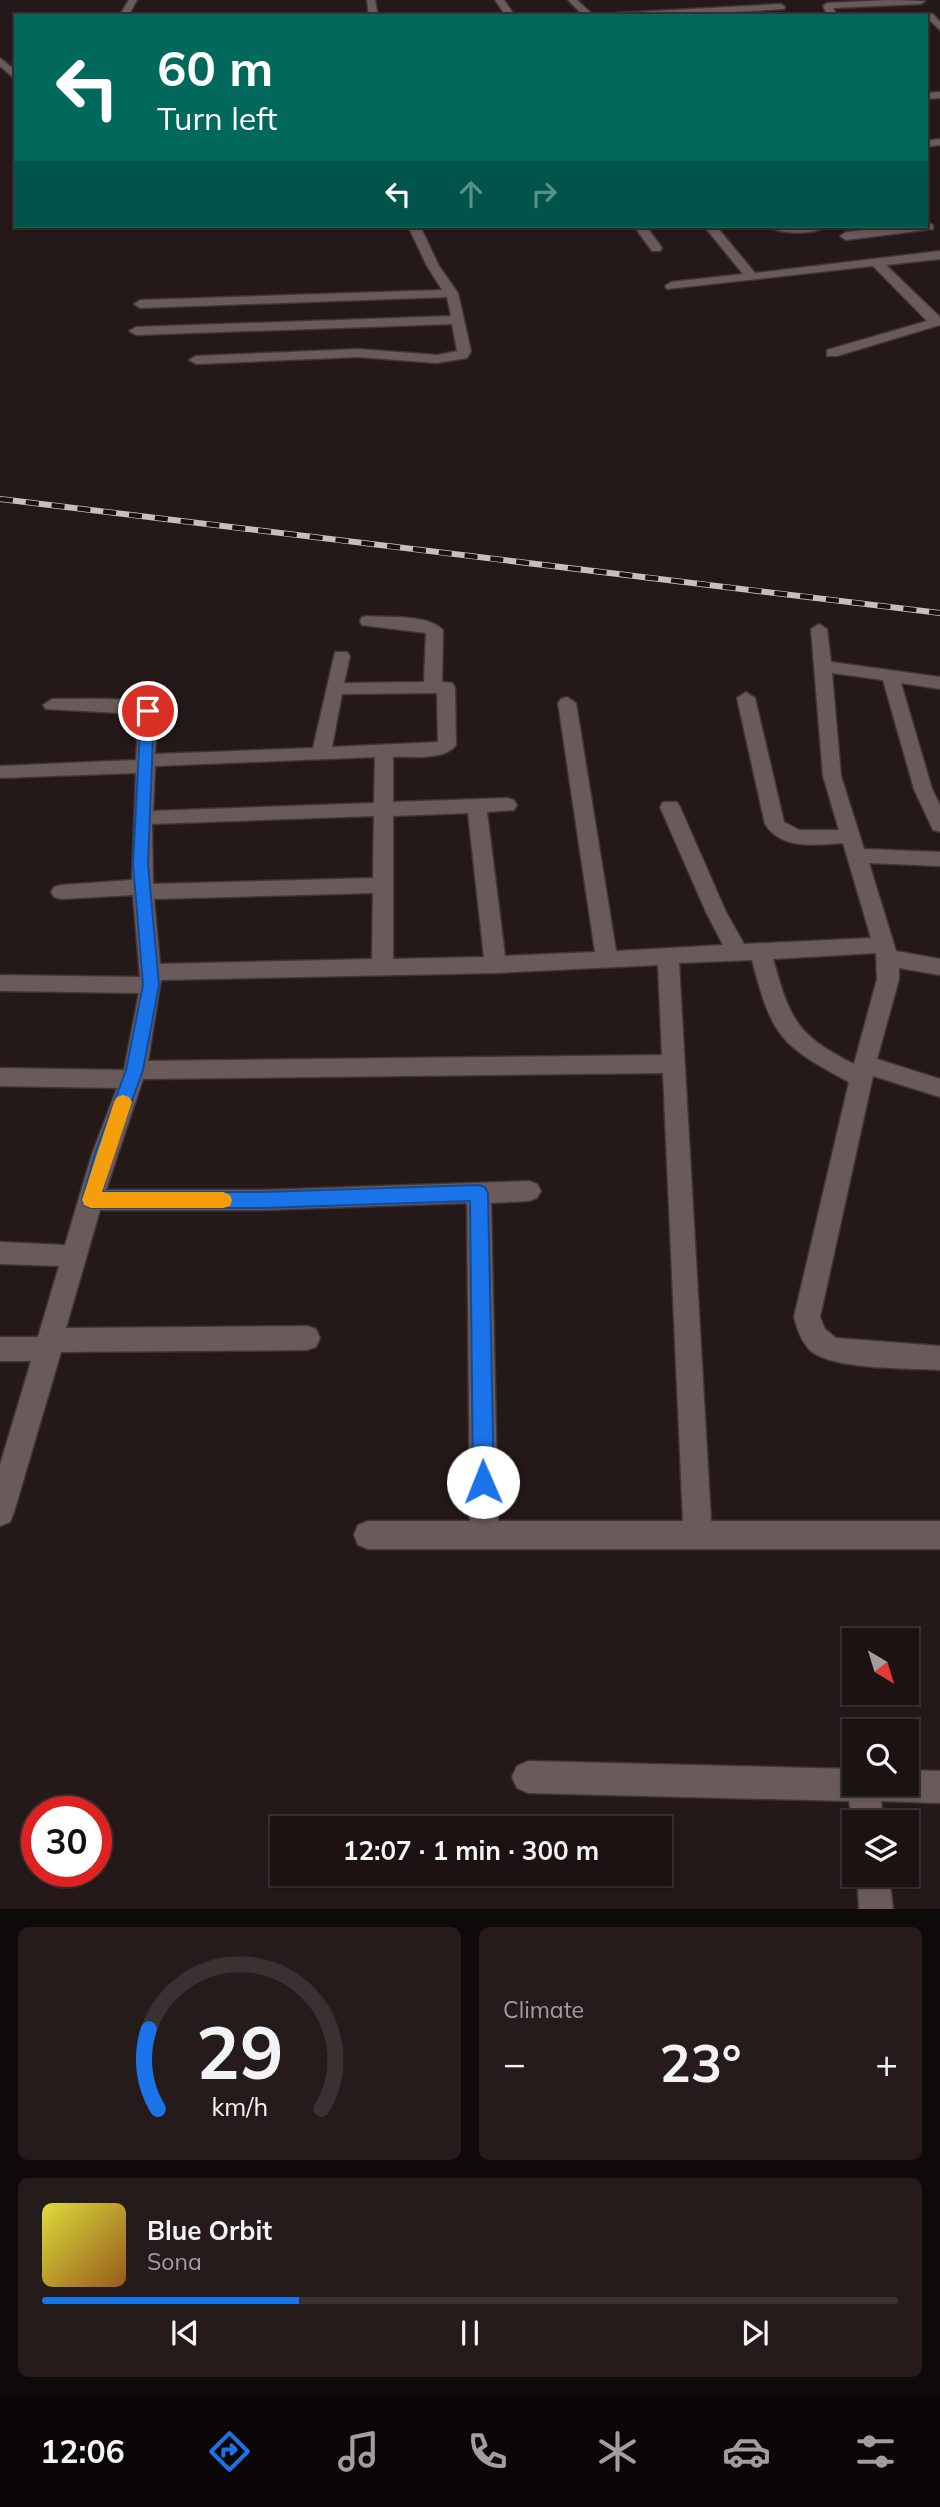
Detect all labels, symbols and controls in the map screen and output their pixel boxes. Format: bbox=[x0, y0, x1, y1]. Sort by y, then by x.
text: 60 m bbox=[157, 37, 273, 98]
icon: left bbox=[42, 42, 133, 133]
text: Turn left bbox=[157, 98, 277, 138]
icon: left bbox=[379, 175, 417, 213]
icon: ahead bbox=[452, 175, 490, 213]
icon: right bbox=[525, 175, 563, 213]
pin bbox=[118, 681, 178, 741]
icon: arrive bbox=[129, 692, 167, 730]
position arrow bbox=[446, 1445, 520, 1519]
north arrow bbox=[842, 1628, 919, 1704]
map controls bbox=[842, 1628, 919, 1887]
button: search bbox=[842, 1719, 919, 1796]
speed limit sign: 30 bbox=[21, 1796, 112, 1887]
button: layers bbox=[842, 1810, 919, 1887]
text: 12:07 · 1 min · 300 m bbox=[343, 1834, 599, 1867]
text: Climate bbox=[503, 1995, 584, 2024]
text: 29 bbox=[196, 2007, 283, 2098]
text: 23° bbox=[659, 2030, 742, 2095]
text: − bbox=[503, 2039, 526, 2087]
text: + bbox=[875, 2039, 898, 2087]
text: km/h bbox=[211, 2091, 268, 2122]
text: Blue Orbit bbox=[147, 2214, 272, 2247]
text: Sona bbox=[147, 2247, 202, 2276]
icon: previous bbox=[166, 2314, 204, 2352]
icon: pause bbox=[451, 2314, 489, 2352]
icon: next bbox=[736, 2314, 774, 2352]
icon: directions bbox=[205, 2427, 254, 2476]
icon: music bbox=[334, 2427, 383, 2476]
icon: phone bbox=[463, 2427, 512, 2476]
icon: climate bbox=[593, 2427, 642, 2476]
icon: car bbox=[722, 2427, 771, 2476]
icon: filters bbox=[851, 2427, 900, 2476]
text: 12:06 bbox=[40, 2431, 125, 2471]

